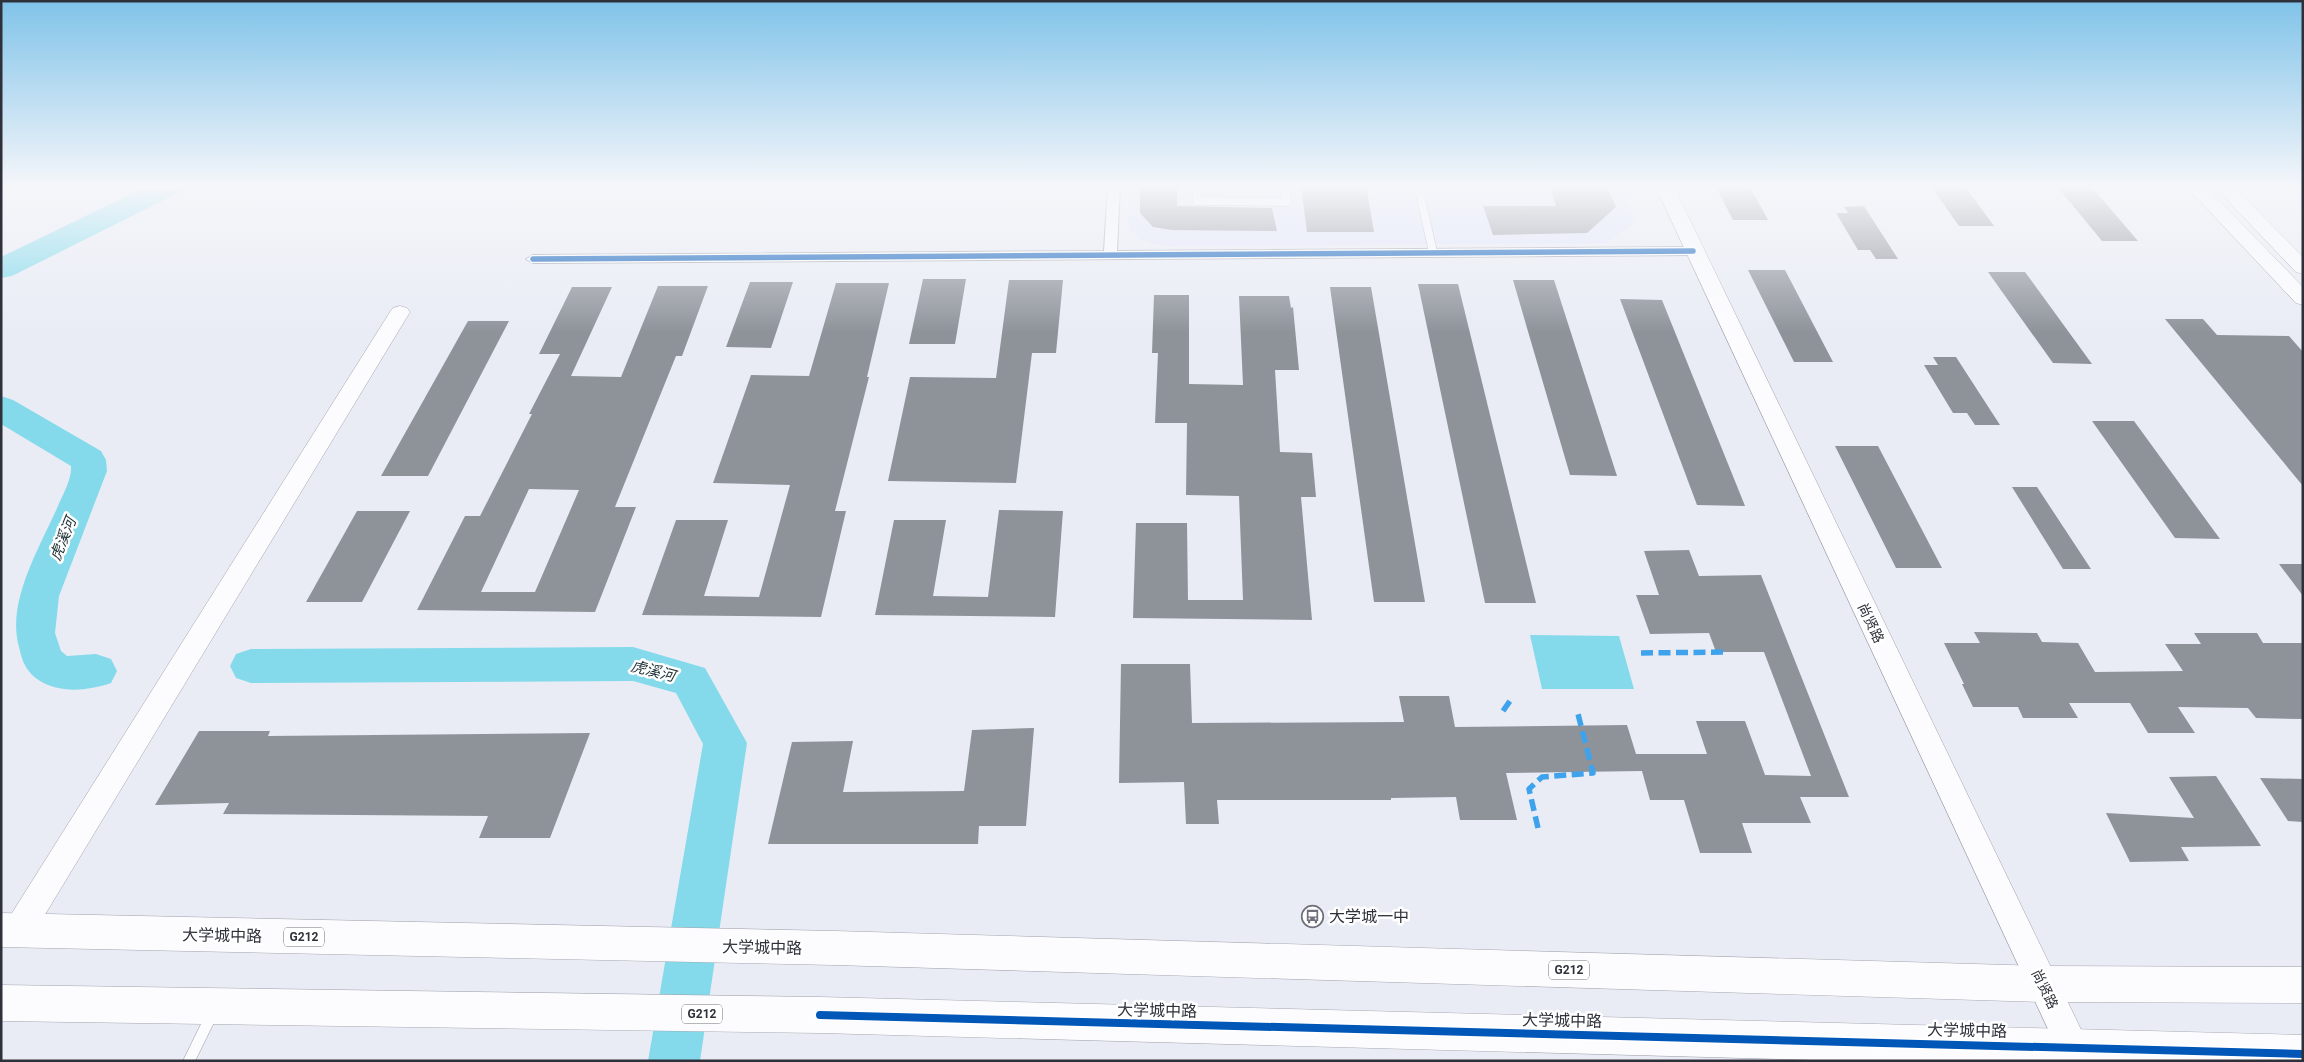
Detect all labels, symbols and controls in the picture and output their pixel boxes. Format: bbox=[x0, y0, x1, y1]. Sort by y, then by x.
water label: 虎溪河 bbox=[46, 512, 81, 563]
street label: 尚贤路 bbox=[1855, 601, 1887, 645]
water label: 虎溪河 bbox=[629, 657, 680, 686]
bus stop icon: 大学城一中 bbox=[1301, 904, 1325, 928]
place label: 大学城一中 bbox=[1329, 907, 1409, 926]
street label: 大学城中路 bbox=[182, 925, 262, 946]
road number: G212 bbox=[284, 928, 324, 946]
street label: 大学城中路 bbox=[722, 937, 802, 958]
road number: G212 bbox=[1549, 960, 1589, 980]
street label: 尚贤路 bbox=[2029, 967, 2061, 1011]
street label: 大学城中路 bbox=[1117, 1000, 1197, 1021]
road number: G212 bbox=[682, 1004, 722, 1024]
street label: 大学城中路 bbox=[1522, 1010, 1602, 1031]
street label: 大学城中路 bbox=[1927, 1020, 2007, 1041]

